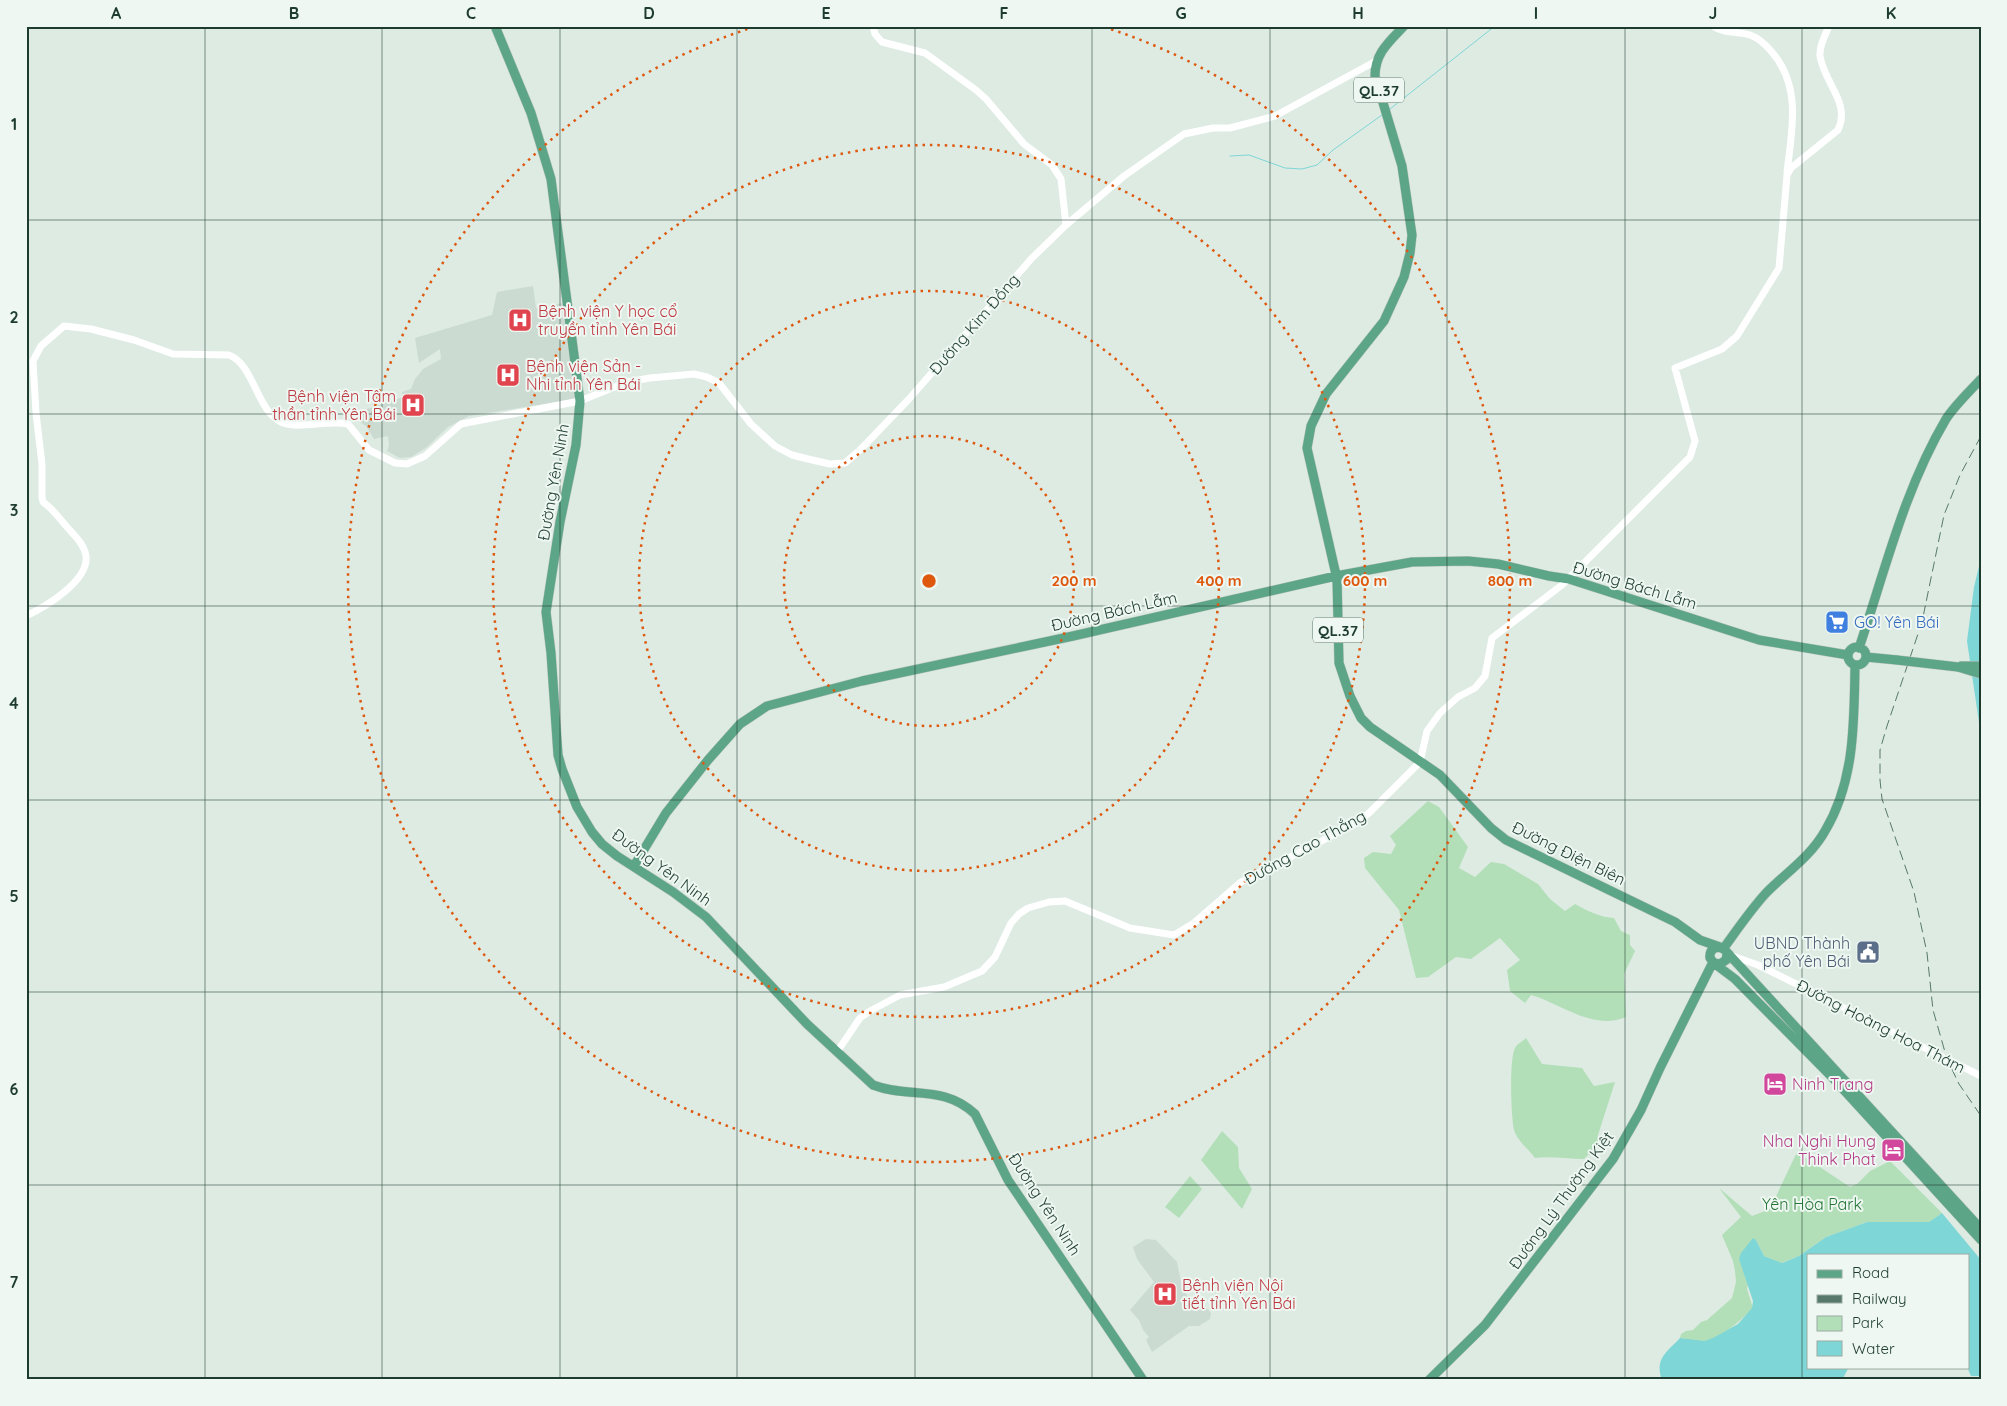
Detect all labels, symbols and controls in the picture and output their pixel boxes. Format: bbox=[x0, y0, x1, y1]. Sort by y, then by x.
text: A bbox=[111, 3, 122, 23]
text: B bbox=[289, 3, 299, 23]
text: C bbox=[466, 3, 476, 23]
text: D bbox=[643, 3, 655, 23]
text: E bbox=[821, 3, 831, 23]
text: F bbox=[1000, 3, 1009, 23]
text: G bbox=[1175, 3, 1187, 23]
text: H bbox=[1352, 3, 1364, 23]
text: I bbox=[1534, 3, 1538, 23]
text: J bbox=[1709, 3, 1717, 23]
text: K bbox=[1886, 3, 1896, 23]
road number: QL.37 bbox=[1354, 78, 1404, 102]
text: 1 bbox=[11, 114, 17, 134]
street label: Đường Kim Đồng bbox=[925, 269, 1023, 379]
place label: Bệnh viện Y học cổ truyền tỉnh Yên Bái bbox=[538, 301, 677, 339]
text: 2 bbox=[9, 307, 19, 327]
hospital icon: Bệnh viện Y học cổ truyền tỉnh Yên Bái bbox=[507, 307, 533, 333]
place label: Bệnh viện Sản - Nhi tỉnh Yên Bái bbox=[526, 356, 641, 394]
hospital icon: Bệnh viện Sản - Nhi tỉnh Yên Bái bbox=[495, 362, 521, 388]
place label: Bệnh viện Tâm thần tỉnh Yên Bái bbox=[272, 386, 396, 424]
hospital icon: Bệnh viện Tâm thần tỉnh Yên Bái bbox=[400, 392, 426, 418]
street label: Đường Yên Ninh bbox=[533, 422, 573, 542]
text: 3 bbox=[10, 500, 18, 520]
street label: Đường Bách Lẫm bbox=[1571, 557, 1699, 613]
text: 200 m bbox=[1052, 571, 1097, 590]
text: 400 m bbox=[1196, 571, 1242, 590]
text: 600 m bbox=[1343, 571, 1387, 590]
text: 800 m bbox=[1488, 571, 1532, 590]
centre of rings bbox=[920, 572, 938, 590]
street label: Đường Bách Lẫm bbox=[1049, 587, 1179, 635]
supermarket icon: GO! Yên Bái bbox=[1824, 609, 1850, 635]
place label: GO! Yên Bái bbox=[1854, 612, 1939, 632]
road number: QL.37 bbox=[1313, 618, 1363, 642]
text: 4 bbox=[9, 693, 19, 713]
street label: Đường Cao Thắng bbox=[1241, 805, 1369, 889]
street label: Đường Điện Biên bbox=[1509, 817, 1629, 889]
street label: Đường Yên Ninh bbox=[608, 824, 716, 910]
text: 5 bbox=[9, 886, 19, 906]
place label: UBND Thành phố Yên Bái bbox=[1754, 933, 1850, 971]
public building icon: UBND Thành phố Yên Bái bbox=[1855, 939, 1881, 965]
street label: Đường Hoàng Hoa Thám bbox=[1793, 975, 1969, 1077]
hotel icon: Ninh Trang bbox=[1762, 1071, 1788, 1097]
place label: Ninh Trang bbox=[1792, 1074, 1873, 1094]
text: 6 bbox=[10, 1079, 19, 1099]
street label: Đường Lý Thường Kiệt bbox=[1504, 1127, 1618, 1273]
place label: Nha Nghi Hung Think Phat bbox=[1763, 1131, 1876, 1169]
hotel icon: Nha Nghi Hung Think Phat bbox=[1880, 1137, 1906, 1163]
street label: Đường Yên Ninh bbox=[1004, 1149, 1086, 1259]
park label: Yên Hòa Park bbox=[1762, 1194, 1862, 1214]
legend bbox=[1807, 1254, 1970, 1368]
text: Road bbox=[1852, 1263, 1889, 1282]
text: 7 bbox=[10, 1272, 19, 1292]
place label: Bệnh viện Nội tiết tỉnh Yên Bái bbox=[1182, 1275, 1296, 1313]
hospital icon: Bệnh viện Nội tiết tỉnh Yên Bái bbox=[1152, 1281, 1178, 1307]
text: Railway bbox=[1852, 1289, 1907, 1308]
text: Park bbox=[1852, 1313, 1884, 1332]
text: Water bbox=[1852, 1339, 1895, 1358]

